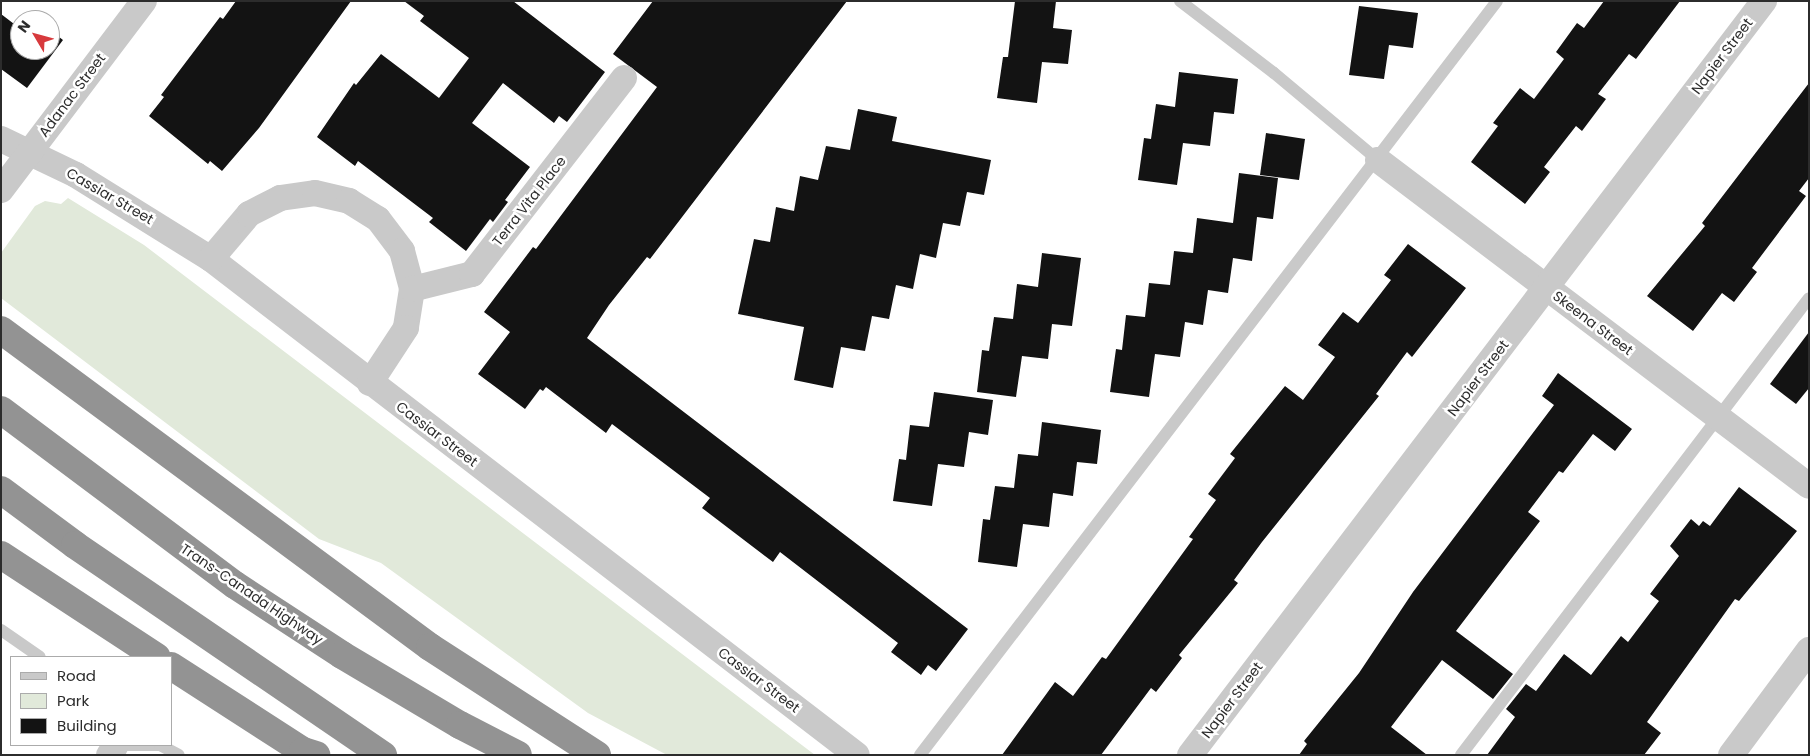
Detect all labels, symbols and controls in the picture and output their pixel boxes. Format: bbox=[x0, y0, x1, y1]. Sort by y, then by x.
north arrow bbox=[10, 10, 60, 60]
street label: Napier Street bbox=[1688, 15, 1756, 97]
text: N bbox=[13, 16, 35, 37]
street label: Adanac Street bbox=[35, 50, 109, 140]
street label: Terra Vita Place bbox=[489, 153, 569, 249]
street label: Cassiar Street bbox=[63, 164, 157, 228]
street label: Skeena Street bbox=[1550, 287, 1636, 359]
street label: Napier Street bbox=[1444, 337, 1512, 419]
street label: Cassiar Street bbox=[393, 398, 481, 470]
street label: Trans-Canada Highway bbox=[178, 540, 326, 648]
street label: Cassiar Street bbox=[715, 644, 803, 716]
legend bbox=[10, 656, 172, 746]
street label: Napier Street bbox=[1198, 659, 1266, 741]
text: Road bbox=[57, 665, 96, 686]
text: Park bbox=[57, 690, 89, 711]
text: Building bbox=[57, 715, 117, 736]

